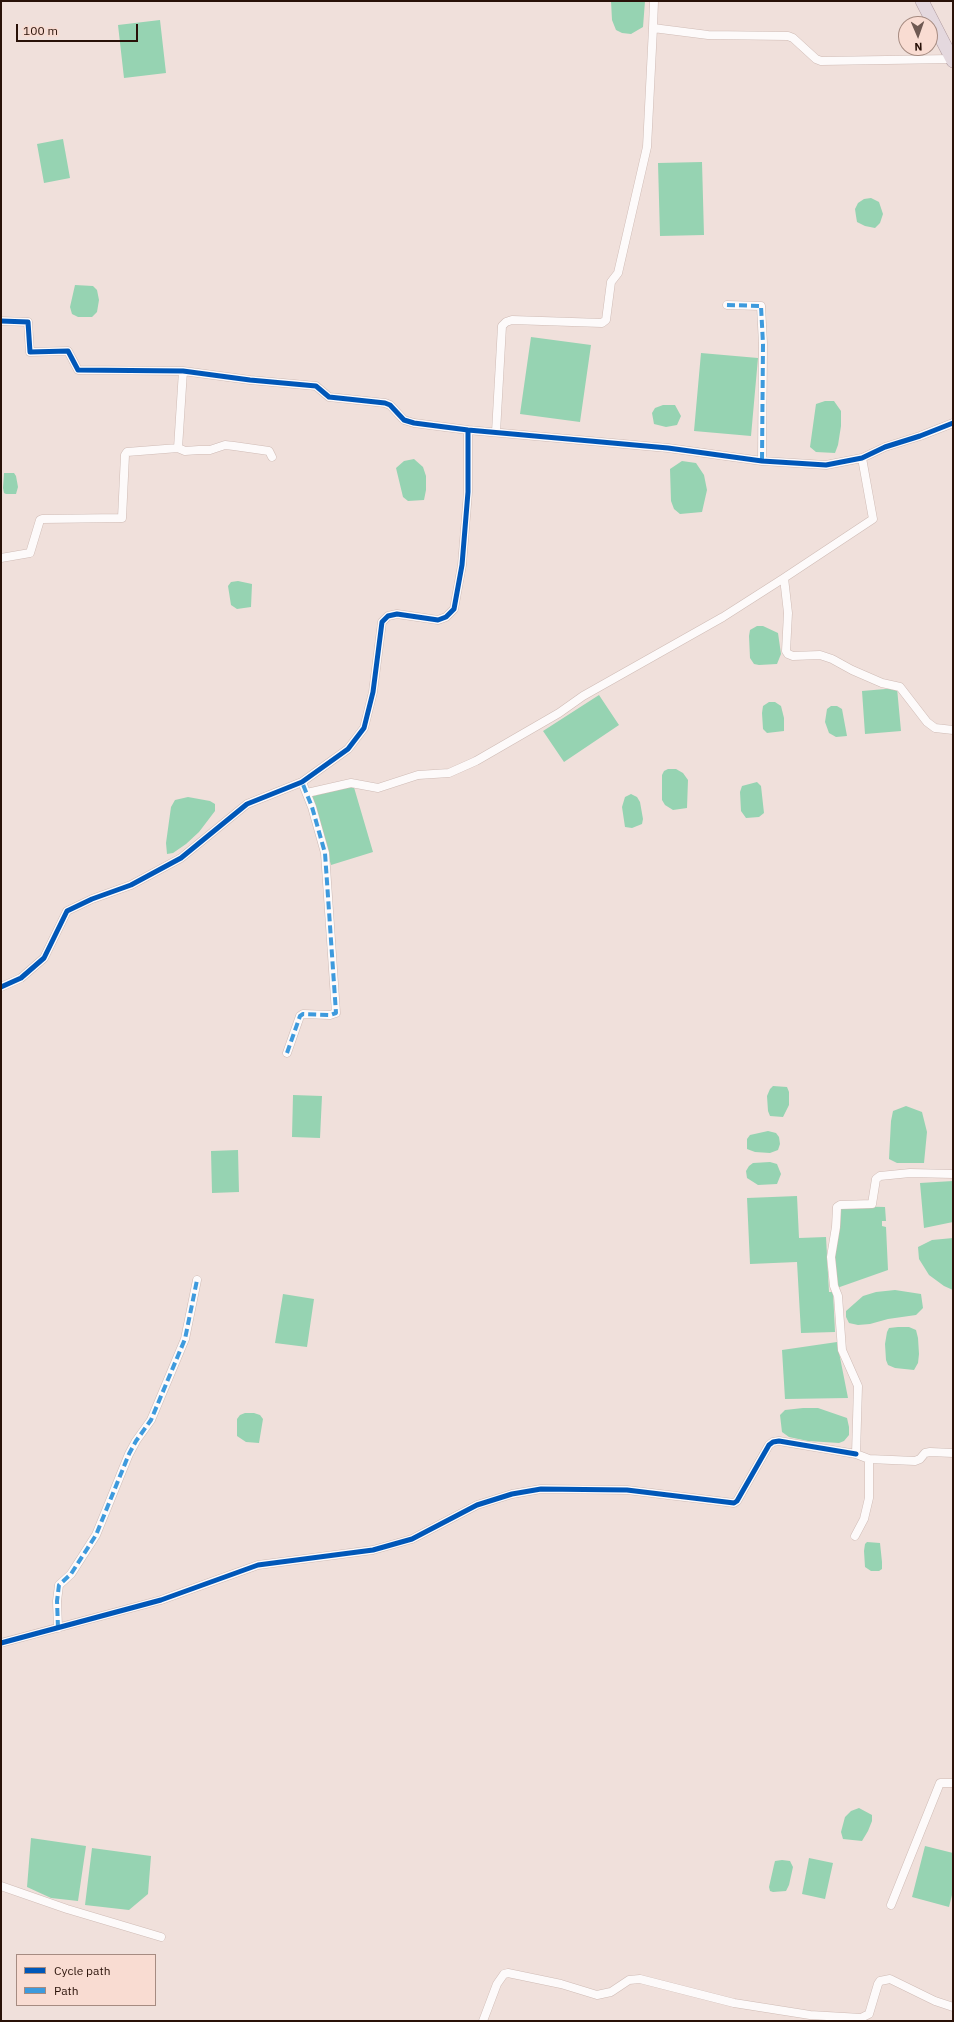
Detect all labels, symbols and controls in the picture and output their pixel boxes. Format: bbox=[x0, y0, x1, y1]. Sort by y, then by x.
scale bar bbox=[18, 16, 140, 42]
north arrow bbox=[898, 16, 938, 56]
text: 100 m bbox=[23, 23, 58, 38]
text: N bbox=[914, 40, 923, 54]
legend bbox=[16, 1954, 156, 2006]
text: Cycle path bbox=[54, 1963, 111, 1978]
text: Path bbox=[54, 1983, 79, 1998]

